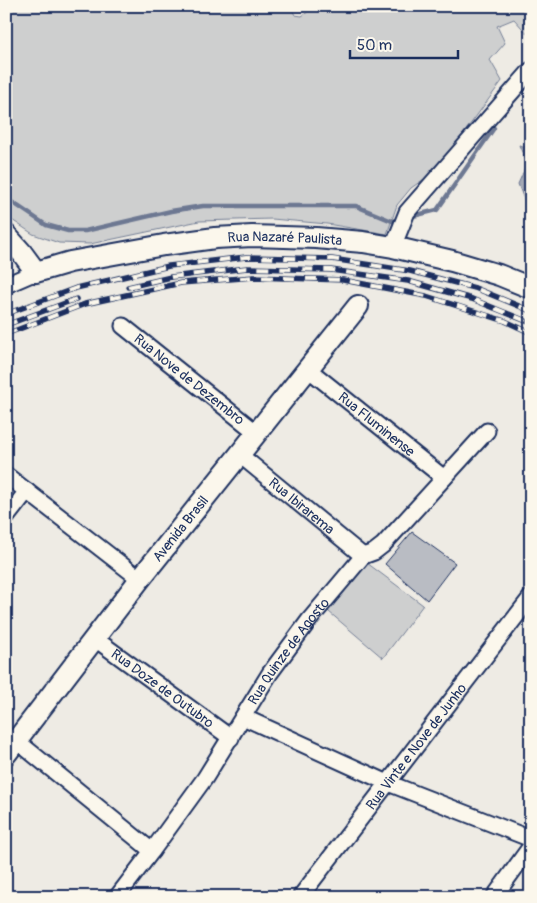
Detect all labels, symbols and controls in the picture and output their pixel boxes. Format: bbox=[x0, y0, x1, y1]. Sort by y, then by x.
scale bar bbox=[350, 28, 457, 60]
text: 50 m bbox=[357, 36, 392, 55]
street label: Rua Nazaré Paulista bbox=[227, 228, 343, 249]
street label: Rua Nove de Dezembro bbox=[131, 330, 248, 428]
street label: Rua Fluminense bbox=[335, 388, 418, 460]
street label: Rua Ibirarema bbox=[266, 474, 338, 538]
street label: Avenida Brasil bbox=[149, 492, 212, 565]
street label: Rua Quinze de Agosto bbox=[244, 594, 333, 708]
street label: Rua Doze de Outubro bbox=[108, 645, 218, 732]
street label: Rua Vinte e Nove de Junho bbox=[362, 680, 470, 813]

